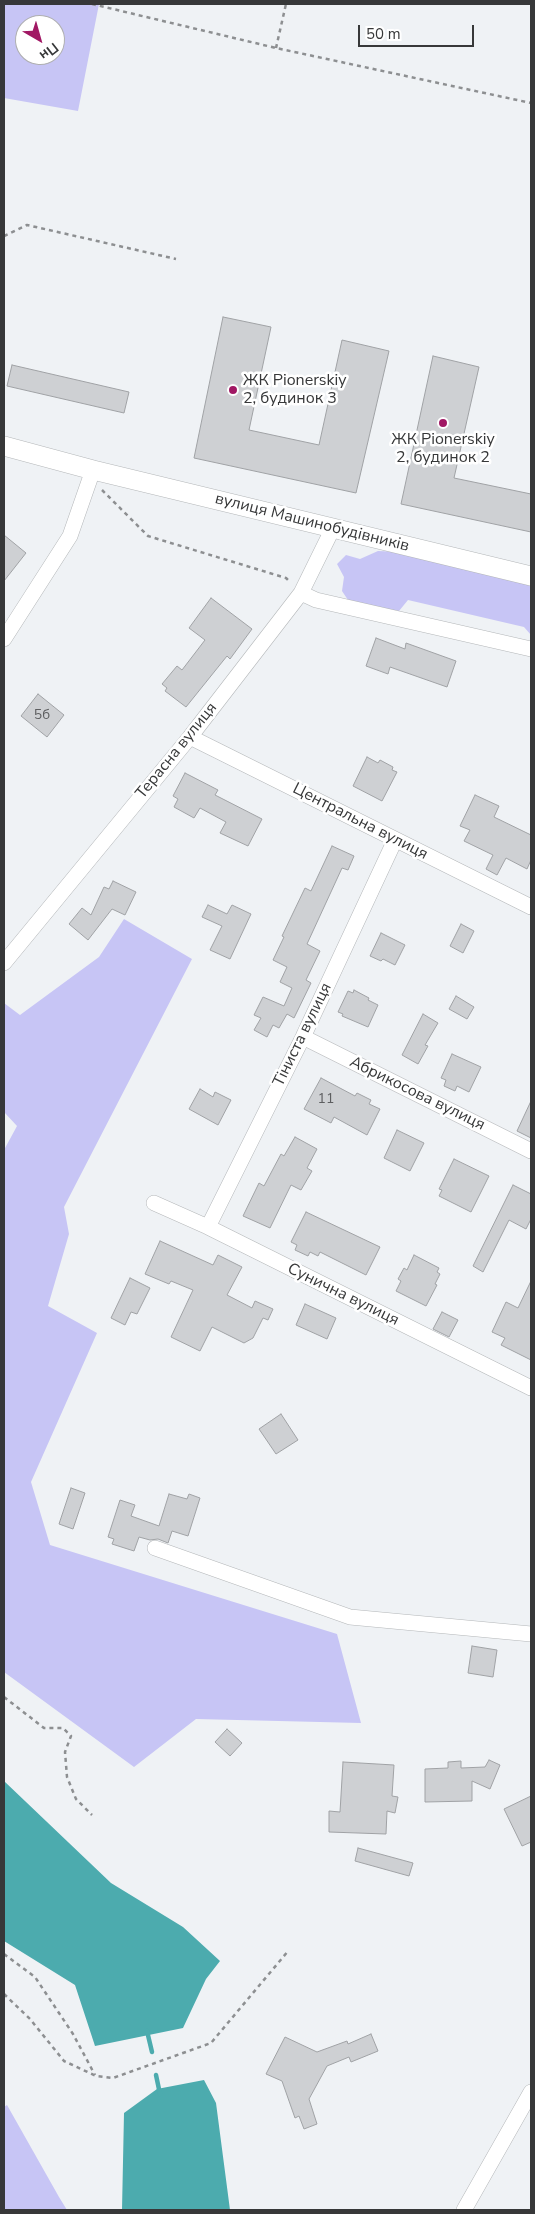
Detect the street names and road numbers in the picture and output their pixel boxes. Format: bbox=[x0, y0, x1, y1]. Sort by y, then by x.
street label: вулиця Машинобудівників bbox=[213, 490, 411, 556]
street label: Терасна вулиця bbox=[132, 699, 222, 803]
street label: Центральна вулиця bbox=[289, 780, 431, 864]
street label: Тіниста вулиця bbox=[270, 980, 336, 1090]
street label: Абрикосова вулиця bbox=[346, 1053, 488, 1135]
street label: Сунична вулиця bbox=[284, 1260, 402, 1330]

